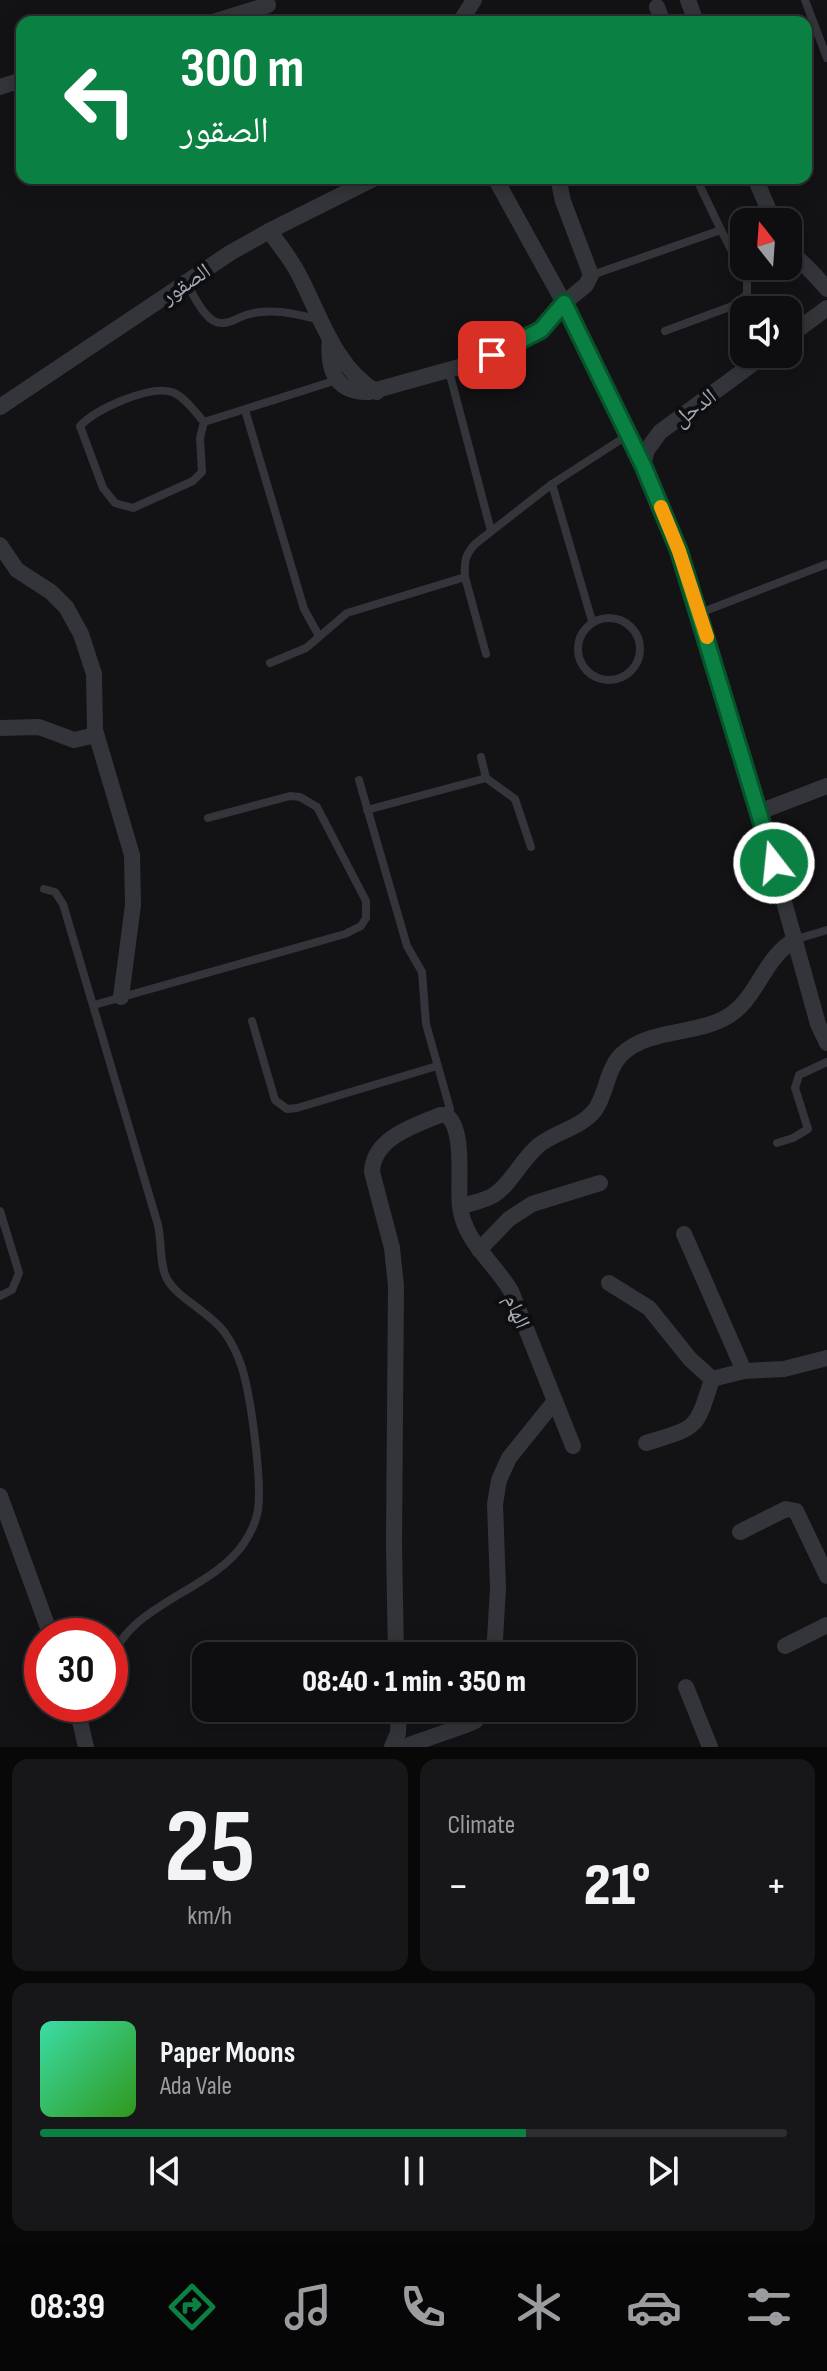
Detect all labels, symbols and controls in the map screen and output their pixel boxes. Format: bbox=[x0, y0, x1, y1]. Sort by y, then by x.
text: 300 m bbox=[180, 36, 304, 103]
icon: left bbox=[48, 48, 152, 152]
text: الصقور bbox=[180, 110, 269, 153]
north arrow bbox=[730, 208, 802, 280]
map controls bbox=[730, 208, 802, 368]
street label: الصقور bbox=[155, 258, 216, 311]
button: sound bbox=[730, 296, 802, 368]
pin bbox=[458, 321, 526, 389]
icon: arrive bbox=[470, 333, 514, 377]
street label: الدحل bbox=[668, 383, 722, 433]
position arrow bbox=[732, 821, 816, 905]
street label: الهام bbox=[497, 1290, 536, 1333]
speed limit sign: 30 bbox=[24, 1618, 128, 1722]
text: 08:40 · 1 min · 350 m bbox=[302, 1664, 526, 1700]
text: 25 bbox=[164, 1786, 255, 1911]
text: Climate bbox=[448, 1810, 515, 1841]
text: 21° bbox=[584, 1850, 651, 1922]
text: − bbox=[448, 1860, 469, 1913]
text: + bbox=[765, 1860, 787, 1913]
text: km/h bbox=[187, 1901, 232, 1932]
text: Paper Moons bbox=[160, 2035, 295, 2071]
text: Ada Vale bbox=[160, 2071, 232, 2102]
icon: previous bbox=[143, 2149, 187, 2193]
icon: pause bbox=[392, 2149, 436, 2193]
icon: next bbox=[641, 2149, 685, 2193]
icon: directions bbox=[164, 2279, 220, 2335]
icon: music bbox=[280, 2279, 336, 2335]
icon: phone bbox=[395, 2279, 451, 2335]
icon: climate bbox=[511, 2279, 567, 2335]
icon: car bbox=[626, 2279, 682, 2335]
icon: filters bbox=[741, 2279, 797, 2335]
text: 08:39 bbox=[30, 2286, 105, 2329]

